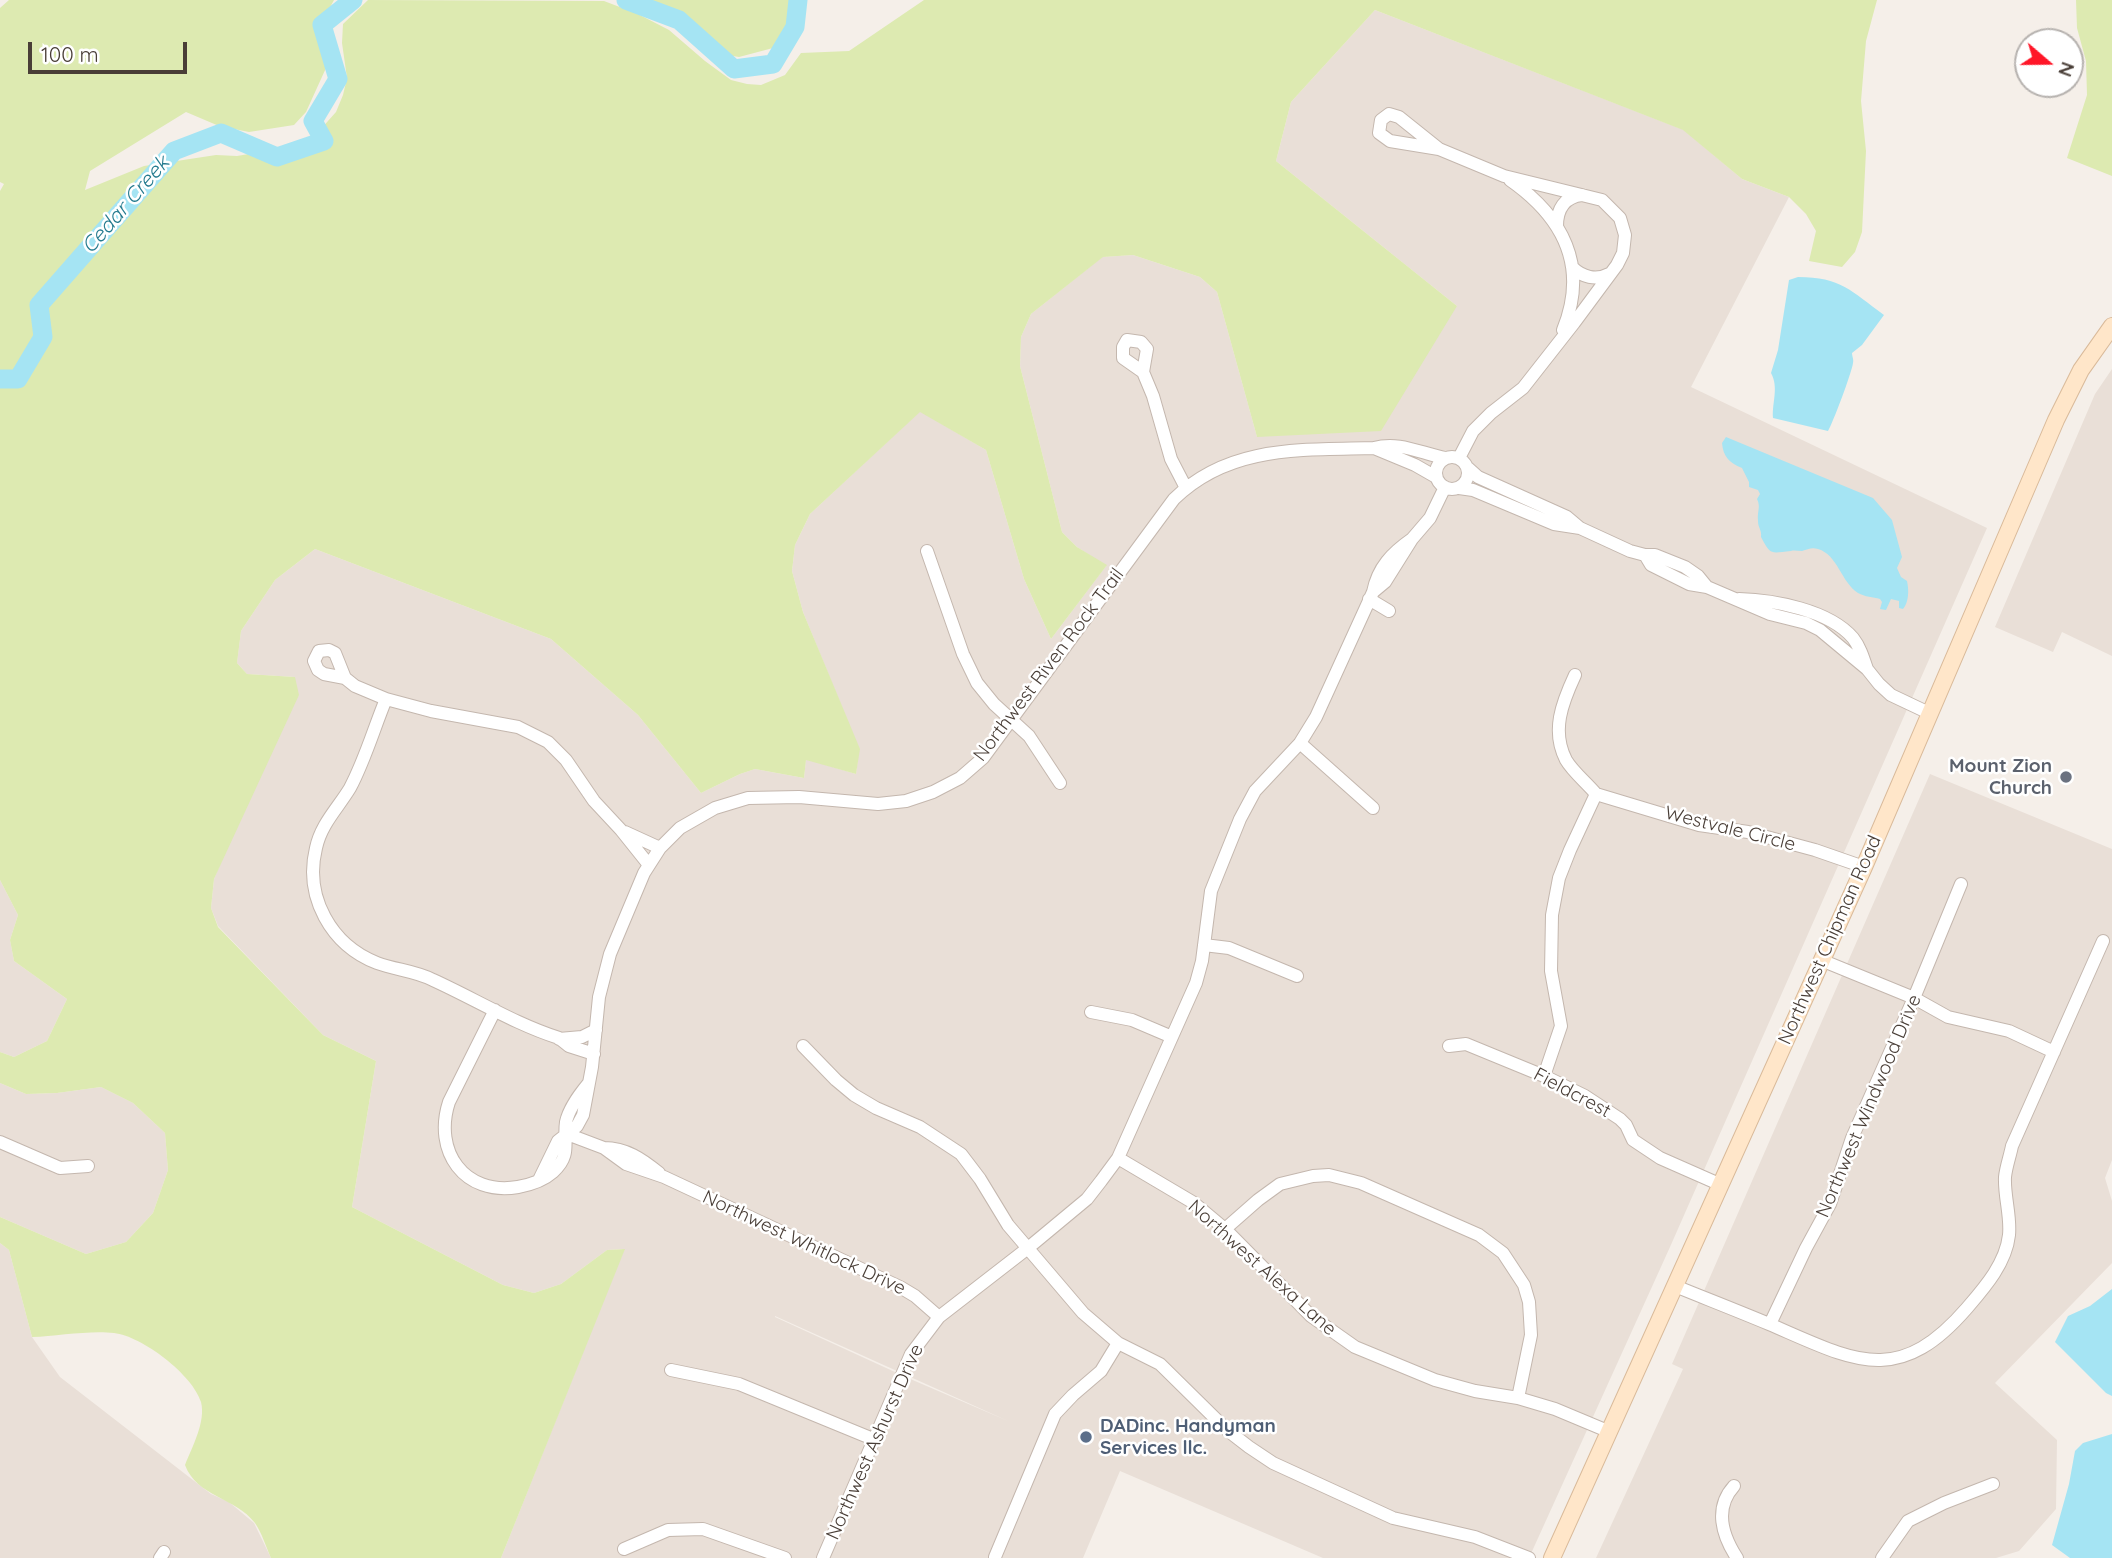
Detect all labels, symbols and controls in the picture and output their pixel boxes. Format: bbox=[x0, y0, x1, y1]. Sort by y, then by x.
scale bar bbox=[32, 28, 191, 72]
north arrow bbox=[2014, 28, 2084, 98]
text: 100 m bbox=[41, 41, 99, 67]
text: N bbox=[2053, 59, 2081, 80]
water label: Cedar Creek bbox=[77, 151, 175, 259]
street label: Northwest Riven Rock Trail bbox=[969, 564, 1129, 766]
place label: Mount Zion Church bbox=[1949, 755, 2052, 799]
marker: Mount Zion Church bbox=[2058, 769, 2074, 785]
street label: Westvale Circle bbox=[1662, 802, 1798, 856]
street label: Northwest Chipman Road bbox=[1774, 832, 1886, 1048]
street label: Northwest Windwood Drive bbox=[1812, 991, 1926, 1221]
street label: Fieldcrest bbox=[1530, 1063, 1614, 1123]
street label: Northwest Whitlock Drive bbox=[699, 1186, 909, 1300]
street label: Northwest Alexa Lane bbox=[1183, 1195, 1341, 1341]
street label: Northwest Ashurst Drive bbox=[822, 1341, 928, 1543]
place label: DADinc. Handyman Services llc. bbox=[1100, 1415, 1276, 1459]
marker: DADinc. Handyman Services llc. bbox=[1078, 1429, 1094, 1445]

